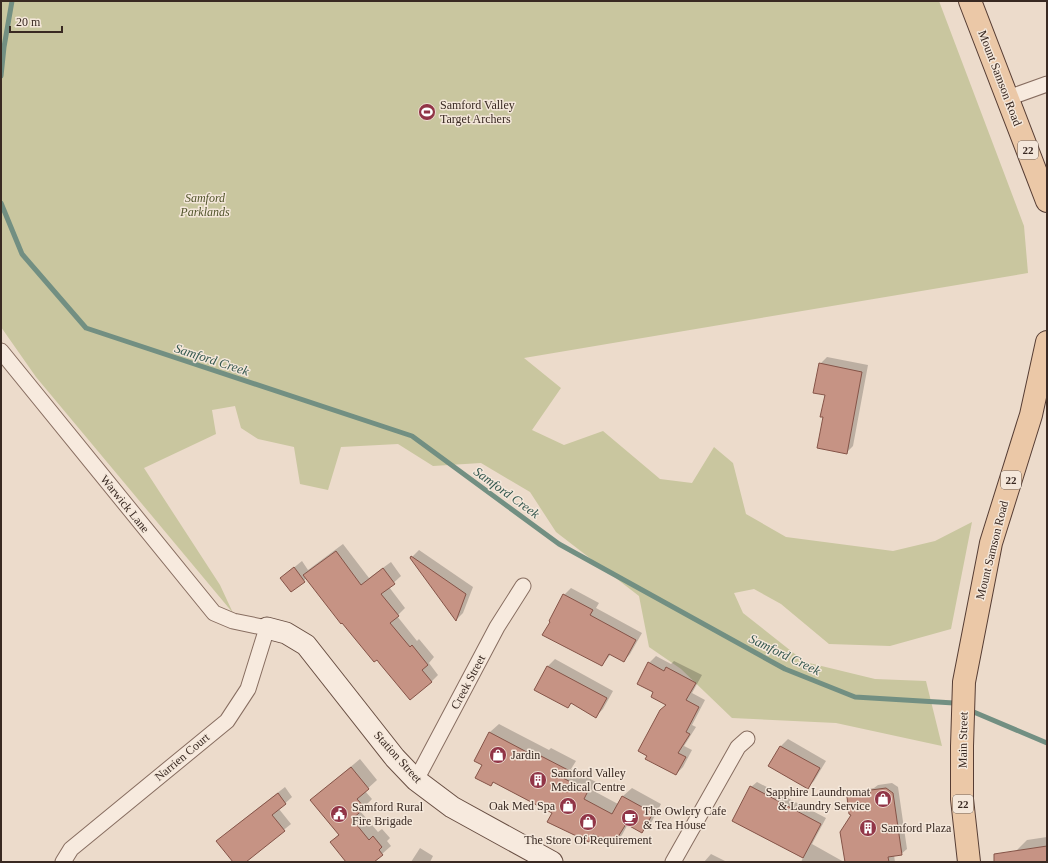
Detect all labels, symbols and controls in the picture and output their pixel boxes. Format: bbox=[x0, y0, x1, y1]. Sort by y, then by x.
scale bar bbox=[10, 8, 62, 34]
text: 20 m bbox=[16, 15, 41, 29]
street label: Mount Samson Road bbox=[975, 28, 1025, 128]
place label: Samford Valley Target Archers bbox=[440, 98, 515, 126]
sports icon: Samford Valley Target Archers bbox=[417, 102, 437, 122]
road number: 22 bbox=[1018, 141, 1038, 159]
park label: Samford Parklands bbox=[179, 191, 230, 219]
water label: Samford Creek bbox=[173, 340, 251, 379]
water label: Samford Creek bbox=[471, 464, 543, 521]
road number: 22 bbox=[1001, 471, 1021, 489]
street label: Warwick Lane bbox=[98, 472, 152, 536]
street label: Mount Samson Road bbox=[973, 499, 1011, 601]
water label: Samford Creek bbox=[747, 631, 823, 678]
street label: Creek Street bbox=[448, 652, 488, 712]
street label: Main Street bbox=[956, 711, 971, 768]
street label: Station Street bbox=[371, 728, 425, 786]
street label: Narrien Court bbox=[152, 730, 213, 784]
shop icon: Jardin bbox=[488, 745, 508, 765]
place label: Jardin bbox=[511, 748, 540, 762]
place label: Samford Valley Medical Centre bbox=[551, 766, 626, 794]
building icon: Samford Valley Medical Centre bbox=[528, 770, 548, 790]
place label: Sapphire Laundromat & Laundry Service bbox=[766, 785, 871, 813]
shop icon: Sapphire Laundromat & Laundry Service bbox=[873, 789, 893, 809]
road number: 22 bbox=[953, 795, 973, 813]
shop icon: Oak Med Spa bbox=[558, 796, 578, 816]
place label: Oak Med Spa bbox=[489, 799, 556, 813]
place label: Samford Rural Fire Brigade bbox=[352, 800, 424, 828]
public building icon: Samford Rural Fire Brigade bbox=[329, 804, 349, 824]
place label: The Owlery Cafe & Tea House bbox=[643, 804, 726, 832]
cafe icon: The Owlery Cafe & Tea House bbox=[620, 808, 640, 828]
shop icon: The Store Of Requirement bbox=[578, 812, 598, 832]
building icon: Samford Plaza bbox=[858, 818, 878, 838]
place label: Samford Plaza bbox=[881, 821, 952, 835]
place label: The Store Of Requirement bbox=[524, 833, 652, 847]

